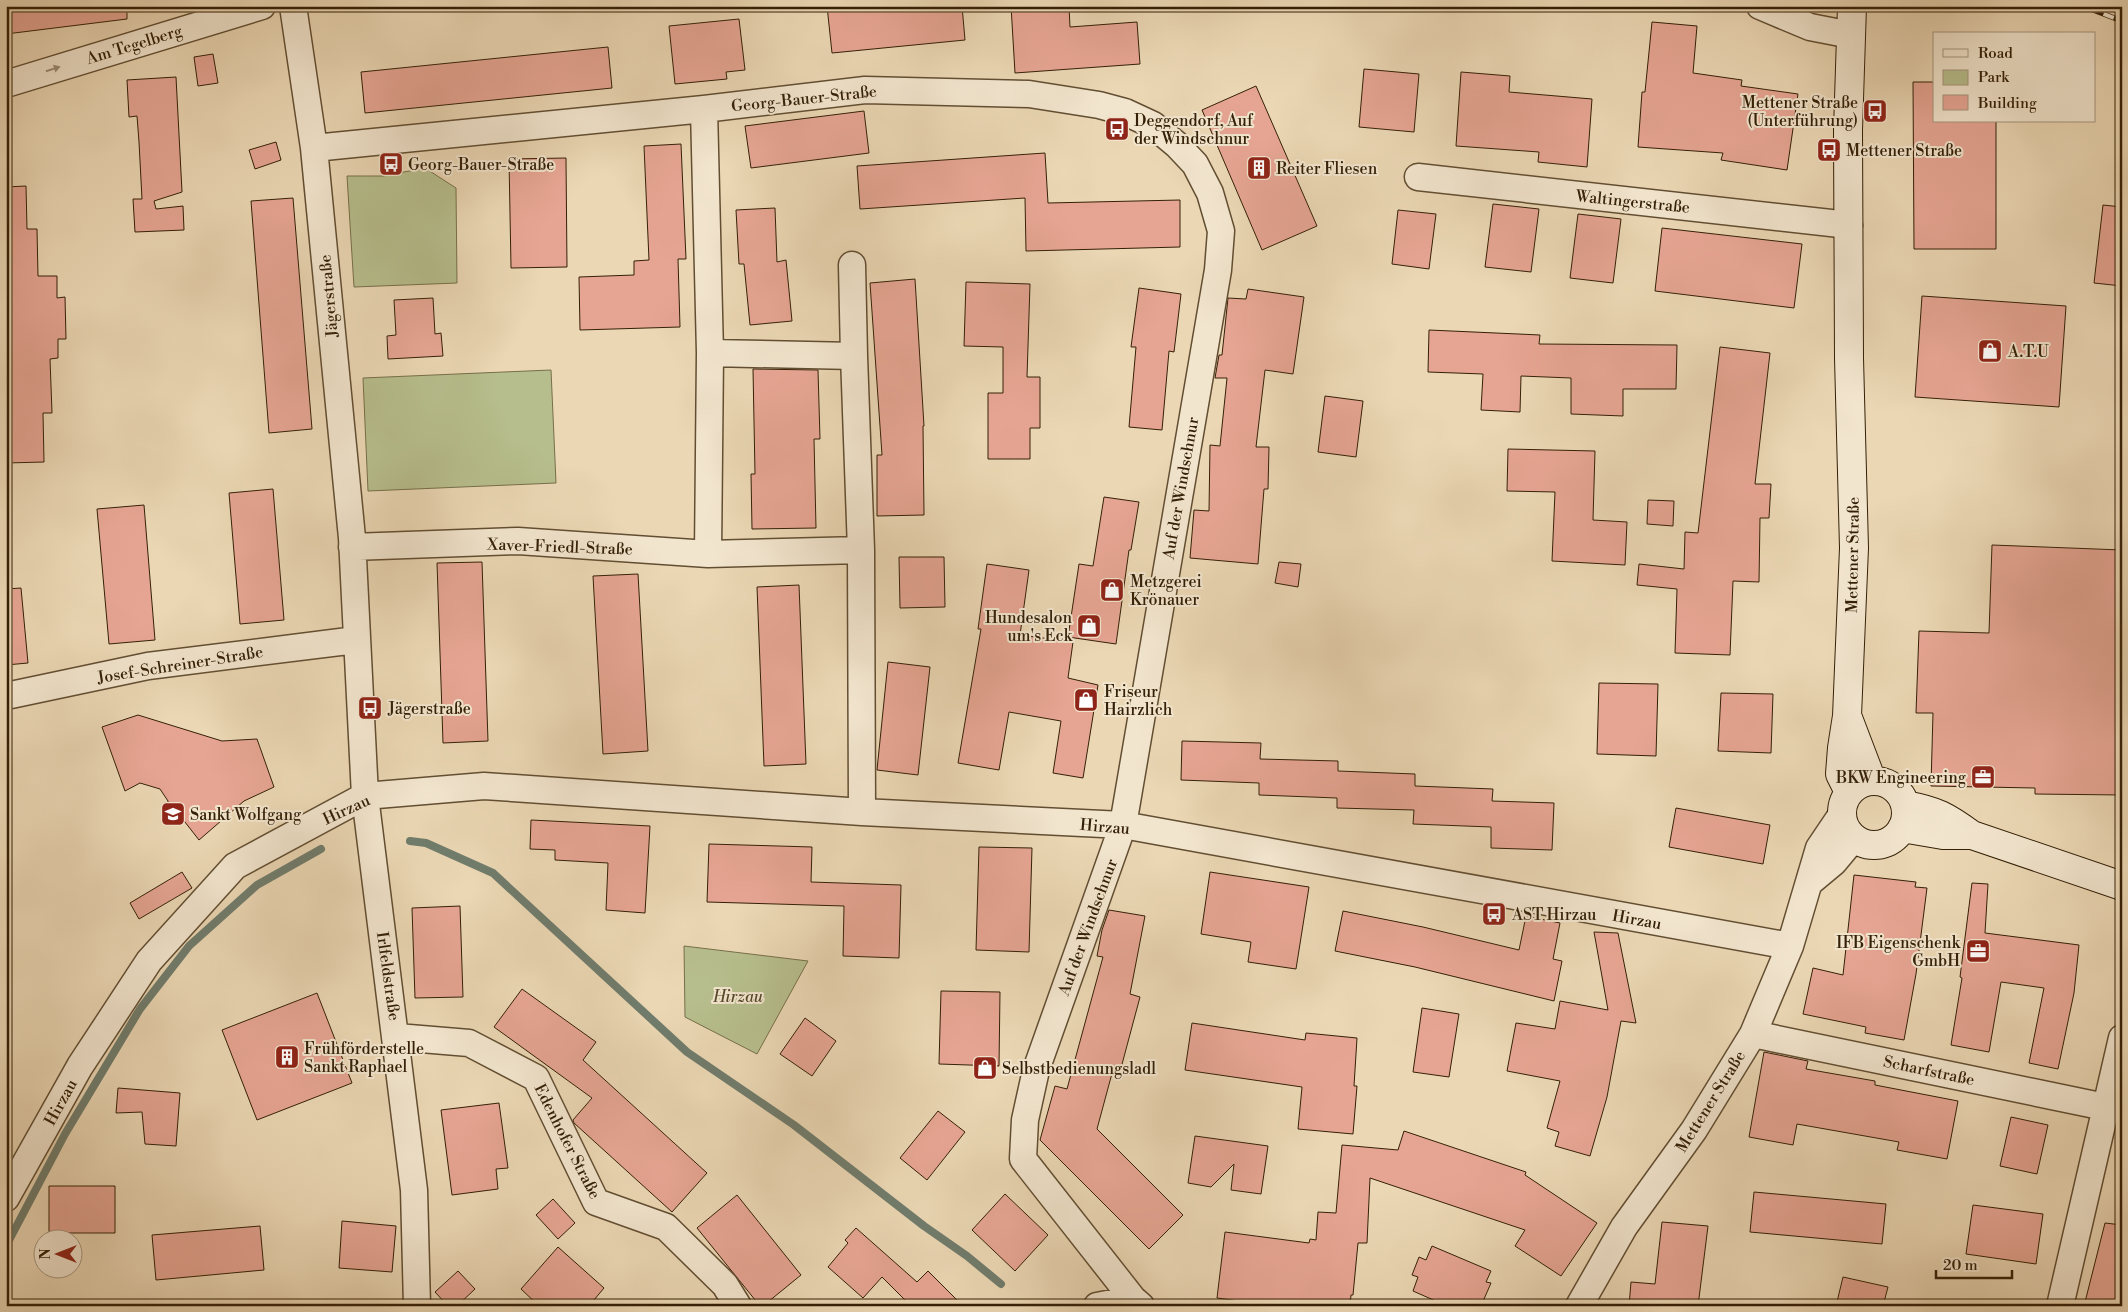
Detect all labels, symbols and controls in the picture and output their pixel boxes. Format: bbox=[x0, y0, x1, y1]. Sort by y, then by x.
street label: Am Tegelberg bbox=[83, 21, 185, 69]
legend bbox=[1933, 32, 2096, 122]
text: Road bbox=[1978, 44, 2013, 63]
one-way arrow bbox=[45, 65, 60, 72]
text: Park bbox=[1978, 68, 2010, 87]
street label: Georg-Bauer-Straße bbox=[730, 81, 878, 117]
place label: Mettener Straße (Unterführung) bbox=[1742, 93, 1858, 131]
text: Building bbox=[1977, 94, 2037, 113]
bus stop icon: Mettener Straße (Unterführung) bbox=[1862, 98, 1888, 124]
place label: Deggendorf, Auf der Windschnur bbox=[1134, 111, 1254, 149]
bus stop icon: Deggendorf, Auf der Windschnur bbox=[1104, 116, 1130, 142]
bus stop icon: Mettener Straße bbox=[1816, 137, 1842, 163]
place label: Mettener Straße bbox=[1846, 141, 1962, 161]
bus stop icon: Georg-Bauer-Straße bbox=[378, 151, 404, 177]
place label: Georg-Bauer-Straße bbox=[408, 155, 554, 175]
building icon: Reiter Fliesen bbox=[1246, 155, 1272, 181]
place label: Reiter Fliesen bbox=[1276, 159, 1378, 179]
street label: Waltingerstraße bbox=[1574, 186, 1691, 218]
street label: Jägerstraße bbox=[315, 254, 343, 339]
shop icon: A.T.U bbox=[1977, 338, 2003, 364]
place label: A.T.U bbox=[2007, 342, 2049, 362]
street label: Auf der Windschnur bbox=[1158, 415, 1203, 562]
street label: Mettener Straße bbox=[1842, 497, 1864, 613]
street label: Xaver-Friedl-Straße bbox=[486, 534, 633, 560]
place label: Metzgerei Krönauer bbox=[1130, 572, 1202, 610]
shop icon: Metzgerei Krönauer bbox=[1099, 577, 1125, 603]
place label: Hundesalon um's Eck bbox=[985, 608, 1074, 646]
shop icon: Hundesalon um's Eck bbox=[1076, 613, 1102, 639]
street label: Josef-Schreiner-Straße bbox=[95, 642, 264, 688]
place label: Friseur Hairzlich bbox=[1104, 682, 1173, 720]
shop icon: Friseur Hairzlich bbox=[1073, 687, 1099, 713]
bus stop icon: Jägerstraße bbox=[357, 695, 383, 721]
place label: Jägerstraße bbox=[387, 699, 471, 719]
office icon: BKW Engineering bbox=[1970, 764, 1996, 790]
place label: BKW Engineering bbox=[1835, 768, 1967, 788]
street label: Hirzau bbox=[320, 790, 373, 830]
school or university icon: Sankt Wolfgang bbox=[160, 801, 186, 827]
place label: Sankt Wolfgang bbox=[190, 805, 302, 825]
street label: Hirzau bbox=[1079, 815, 1131, 839]
street label: Auf der Windschnur bbox=[1054, 856, 1122, 1000]
bus stop icon: AST Hirzau bbox=[1481, 901, 1507, 927]
place label: AST Hirzau bbox=[1511, 905, 1596, 925]
street label: Hirzau bbox=[1611, 906, 1663, 934]
street label: Irlfeldstraße bbox=[372, 930, 404, 1022]
place label: IFB Eigenschenk GmbH bbox=[1836, 933, 1962, 971]
office icon: IFB Eigenschenk GmbH bbox=[1965, 938, 1991, 964]
park label: Hirzau bbox=[712, 987, 764, 1007]
place label: Frühförderstelle Sankt Raphael bbox=[304, 1039, 424, 1077]
building icon: Frühförderstelle Sankt Raphael bbox=[274, 1044, 300, 1070]
street label: Mettener Straße bbox=[1672, 1047, 1750, 1156]
street label: Scharfstraße bbox=[1881, 1052, 1976, 1090]
shop icon: Selbstbedienungsladl bbox=[972, 1055, 998, 1081]
place label: Selbstbedienungsladl bbox=[1002, 1059, 1156, 1079]
street label: Hirzau bbox=[40, 1076, 82, 1129]
street label: Edenhofer Straße bbox=[529, 1080, 605, 1202]
north arrow bbox=[32, 1230, 82, 1280]
scale bar bbox=[1936, 1247, 2012, 1279]
text: N bbox=[37, 1248, 55, 1260]
text: 20 m bbox=[1943, 1256, 1978, 1275]

